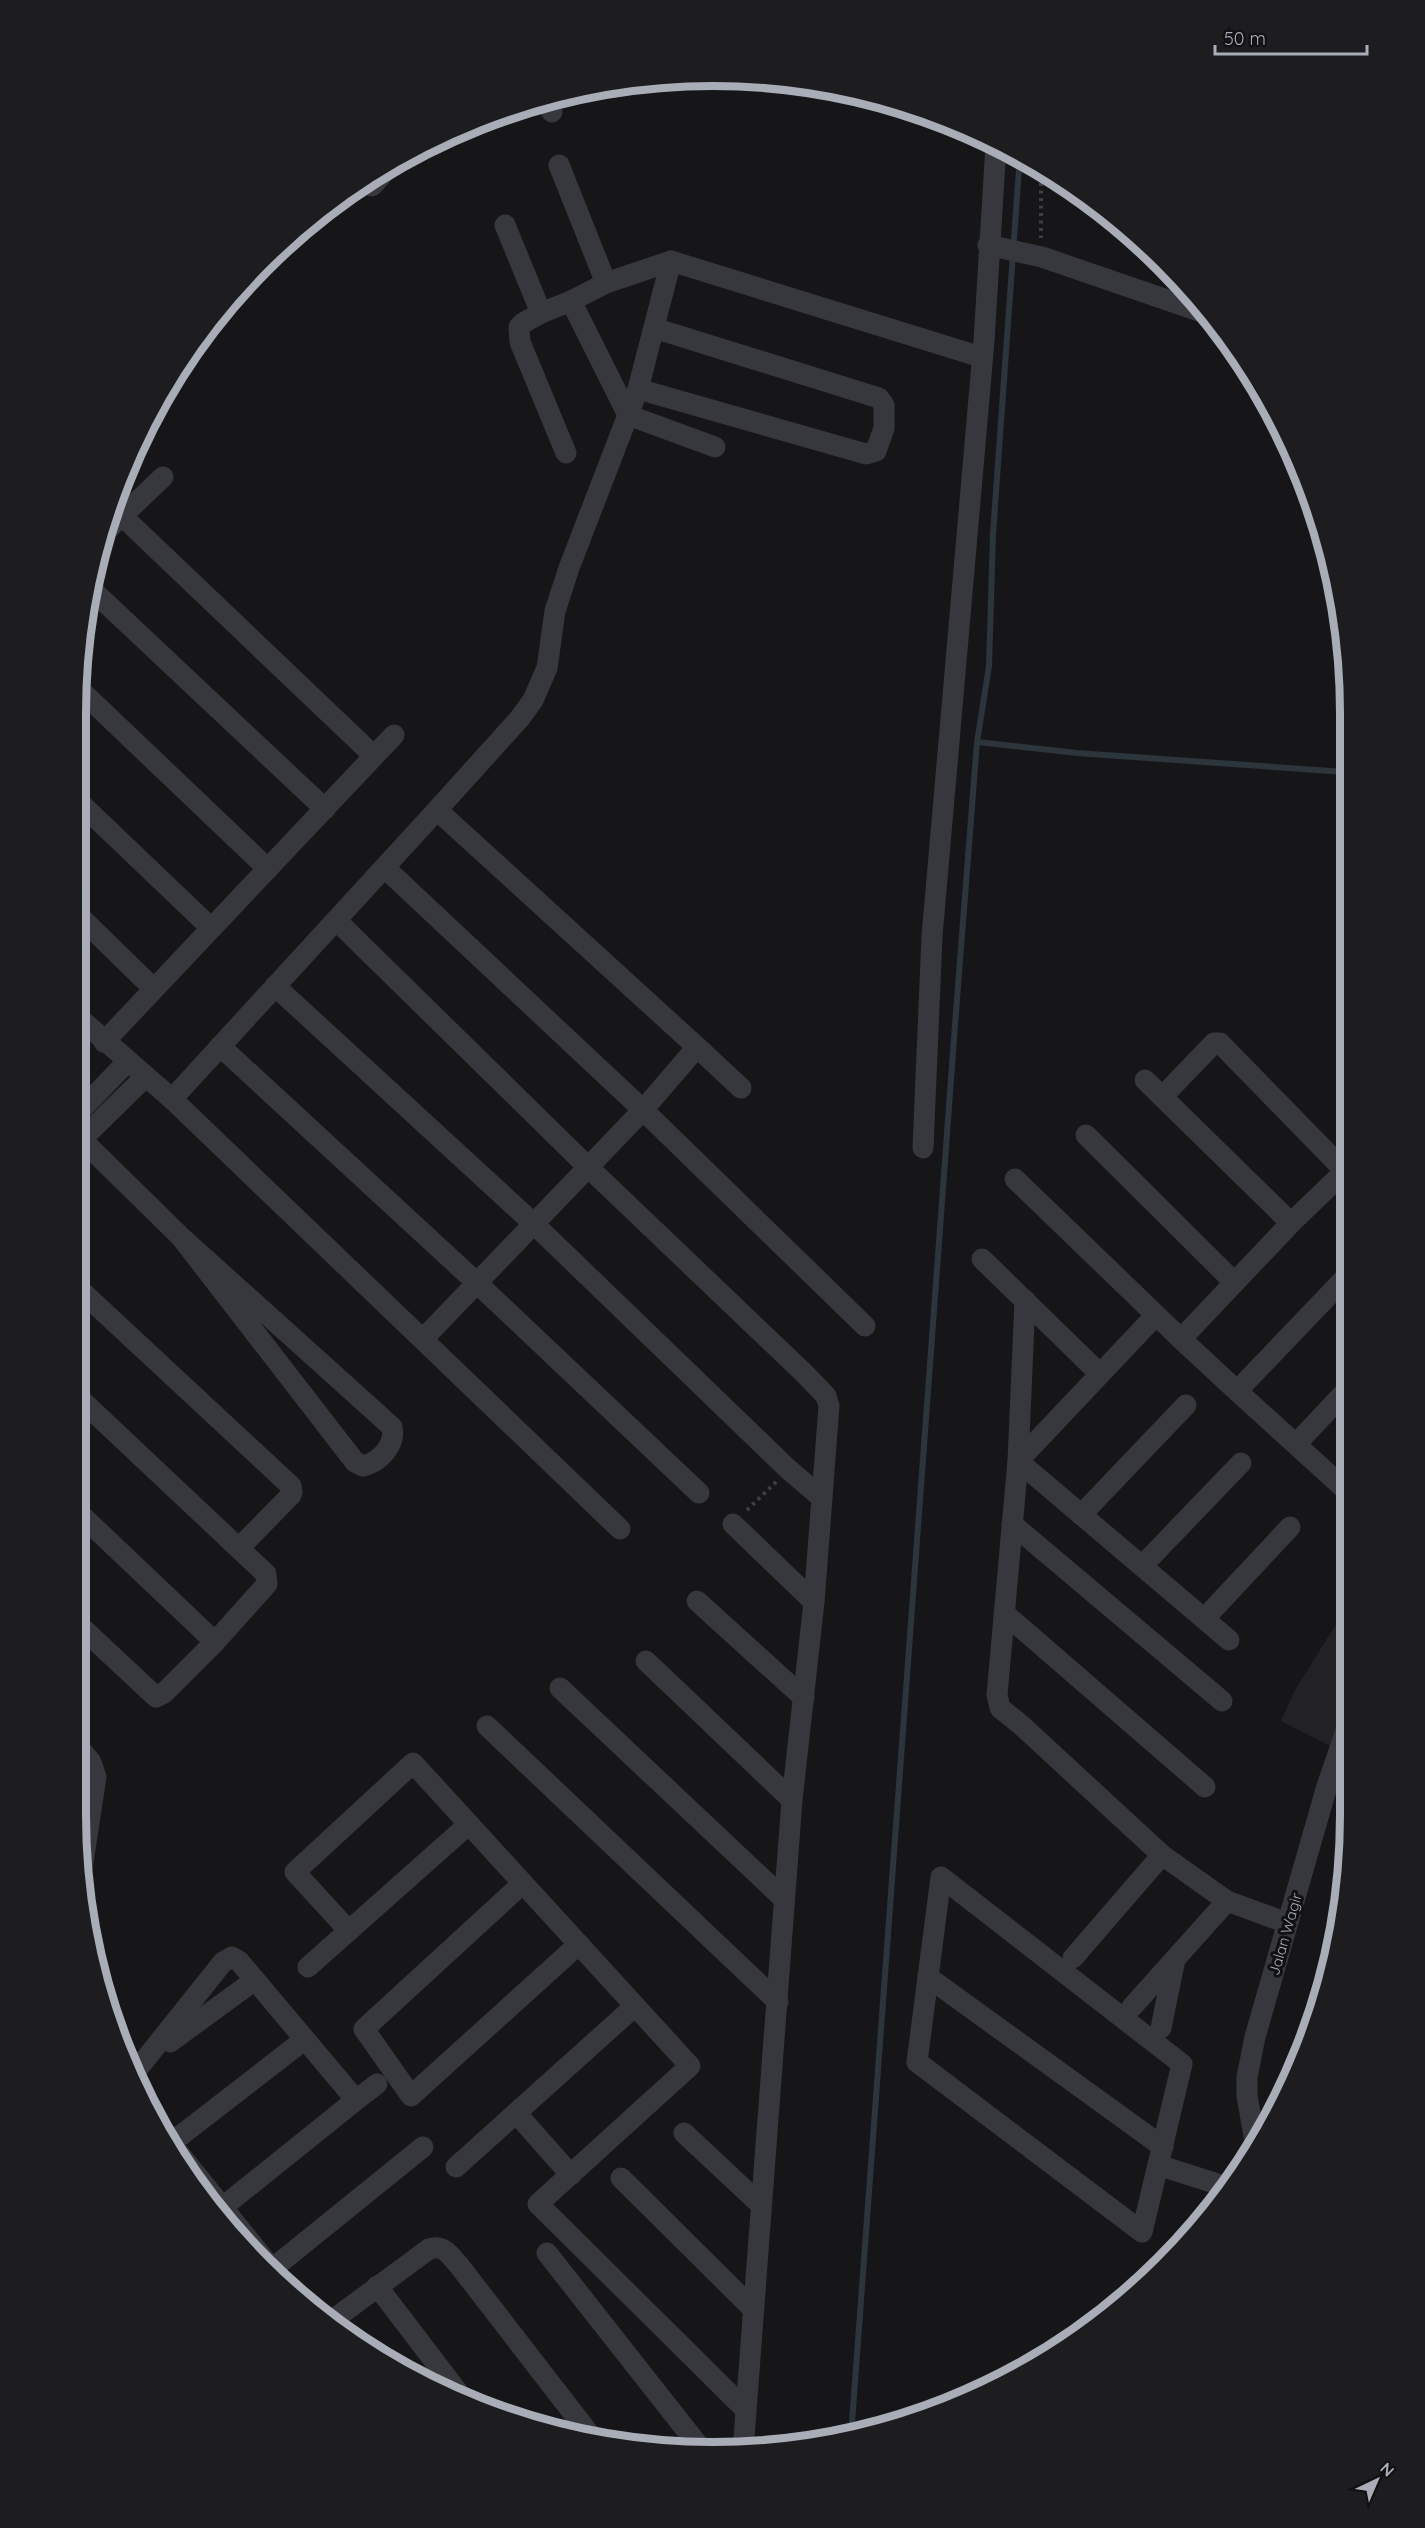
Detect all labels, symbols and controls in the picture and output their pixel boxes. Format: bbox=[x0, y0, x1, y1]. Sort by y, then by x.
scale bar bbox=[1215, 18, 1366, 56]
text: 50 m bbox=[1224, 27, 1266, 50]
street label: Jalan Wagir bbox=[1264, 1890, 1306, 1977]
north arrow bbox=[1347, 2450, 1407, 2510]
text: N bbox=[1376, 2458, 1399, 2480]

